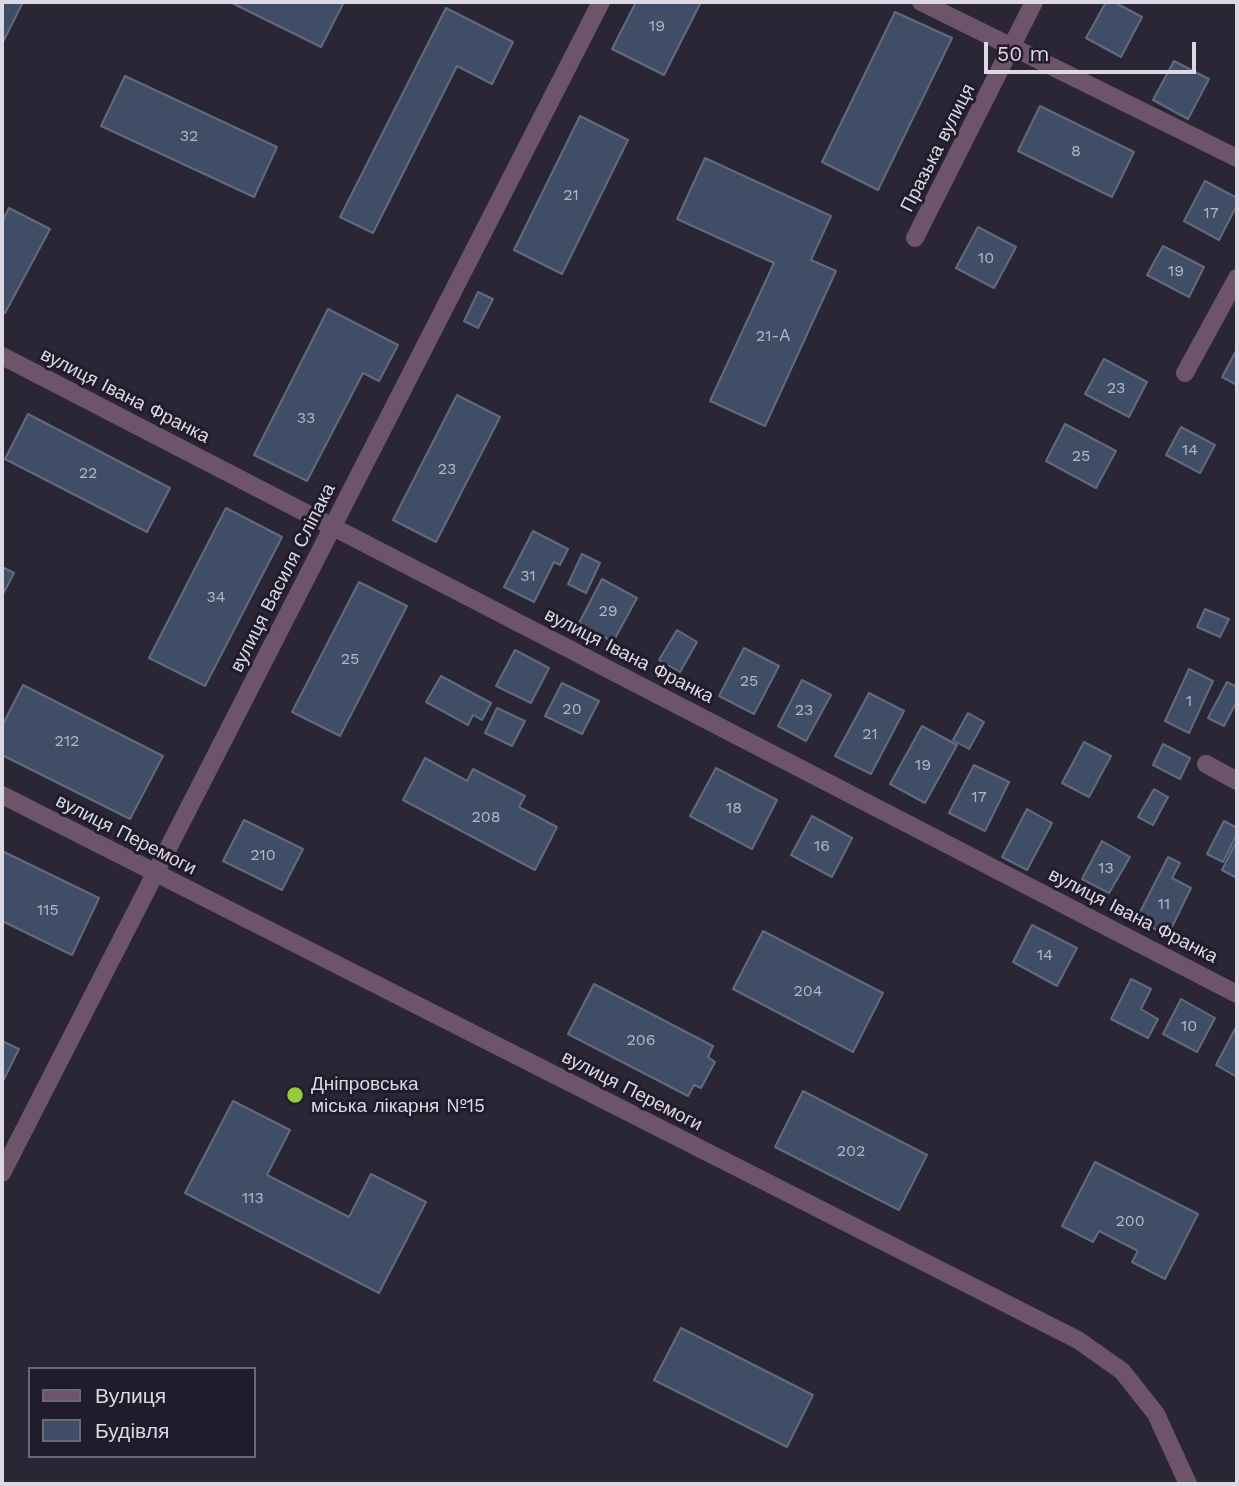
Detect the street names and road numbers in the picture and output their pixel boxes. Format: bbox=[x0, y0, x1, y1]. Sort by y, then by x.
street label: Празька вулиця bbox=[896, 80, 980, 216]
street label: вулиця Івана Франка bbox=[37, 343, 213, 449]
street label: вулиця Василя Сліпака bbox=[226, 480, 340, 676]
street label: вулиця Івана Франка bbox=[541, 603, 717, 709]
street label: вулиця Перемоги bbox=[52, 790, 200, 880]
street label: вулиця Івана Франка bbox=[1045, 863, 1221, 969]
street label: вулиця Перемоги bbox=[558, 1046, 706, 1136]

